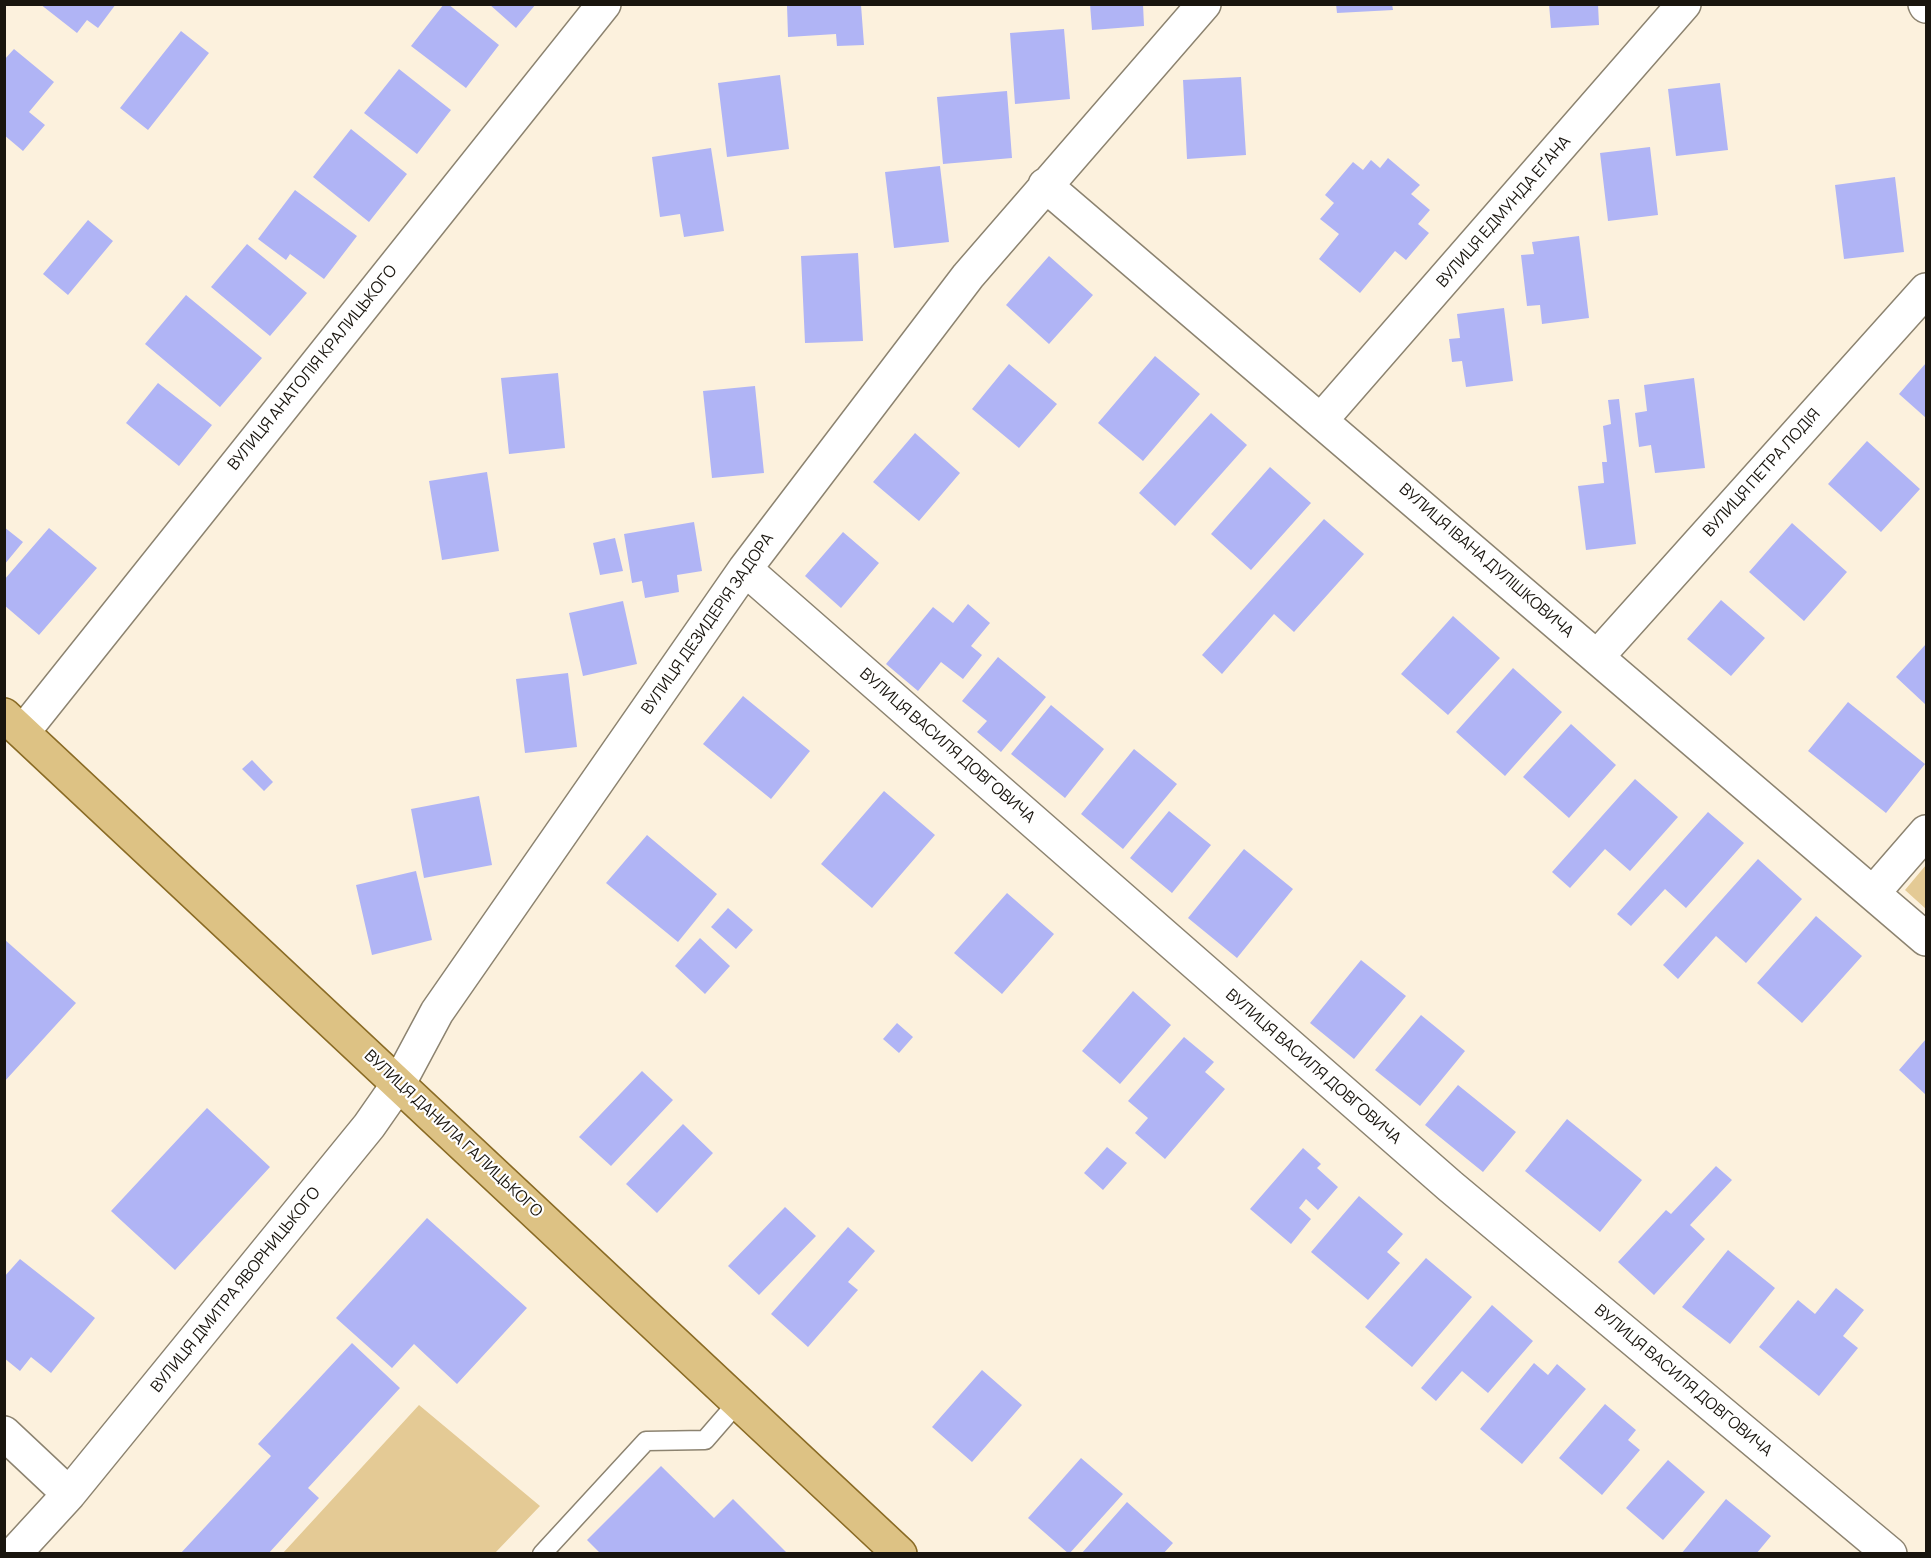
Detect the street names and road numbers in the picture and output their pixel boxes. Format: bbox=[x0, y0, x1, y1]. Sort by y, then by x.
street label: ВУЛИЦЯ ЕДМУНДА ЕҐАНА bbox=[1433, 132, 1575, 292]
street label: ВУЛИЦЯ АНАТОЛІЯ КРАЛИЦЬКОГО bbox=[224, 262, 402, 474]
street label: ВУЛИЦЯ ПЕТРА ЛОДІЯ bbox=[1699, 405, 1825, 541]
street label: ВУЛИЦЯ ІВАНА ДУЛІШКОВИЧА bbox=[1395, 480, 1577, 642]
street label: ВУЛИЦЯ ДЕЗИДЕРІЯ ЗАДОРА bbox=[638, 530, 778, 718]
street label: ВУЛИЦЯ ВАСИЛЯ ДОВГОВИЧА bbox=[855, 665, 1039, 827]
street label: ВУЛИЦЯ ВАСИЛЯ ДОВГОВИЧА bbox=[1221, 986, 1405, 1148]
street label: ВУЛИЦЯ ДАНИЛА ГАЛИЦЬКОГО bbox=[360, 1046, 546, 1222]
street label: ВУЛИЦЯ ДМИТРА ЯВОРНИЦЬКОГО bbox=[147, 1184, 325, 1396]
street label: ВУЛИЦЯ ВАСИЛЯ ДОВГОВИЧА bbox=[1590, 1301, 1776, 1461]

